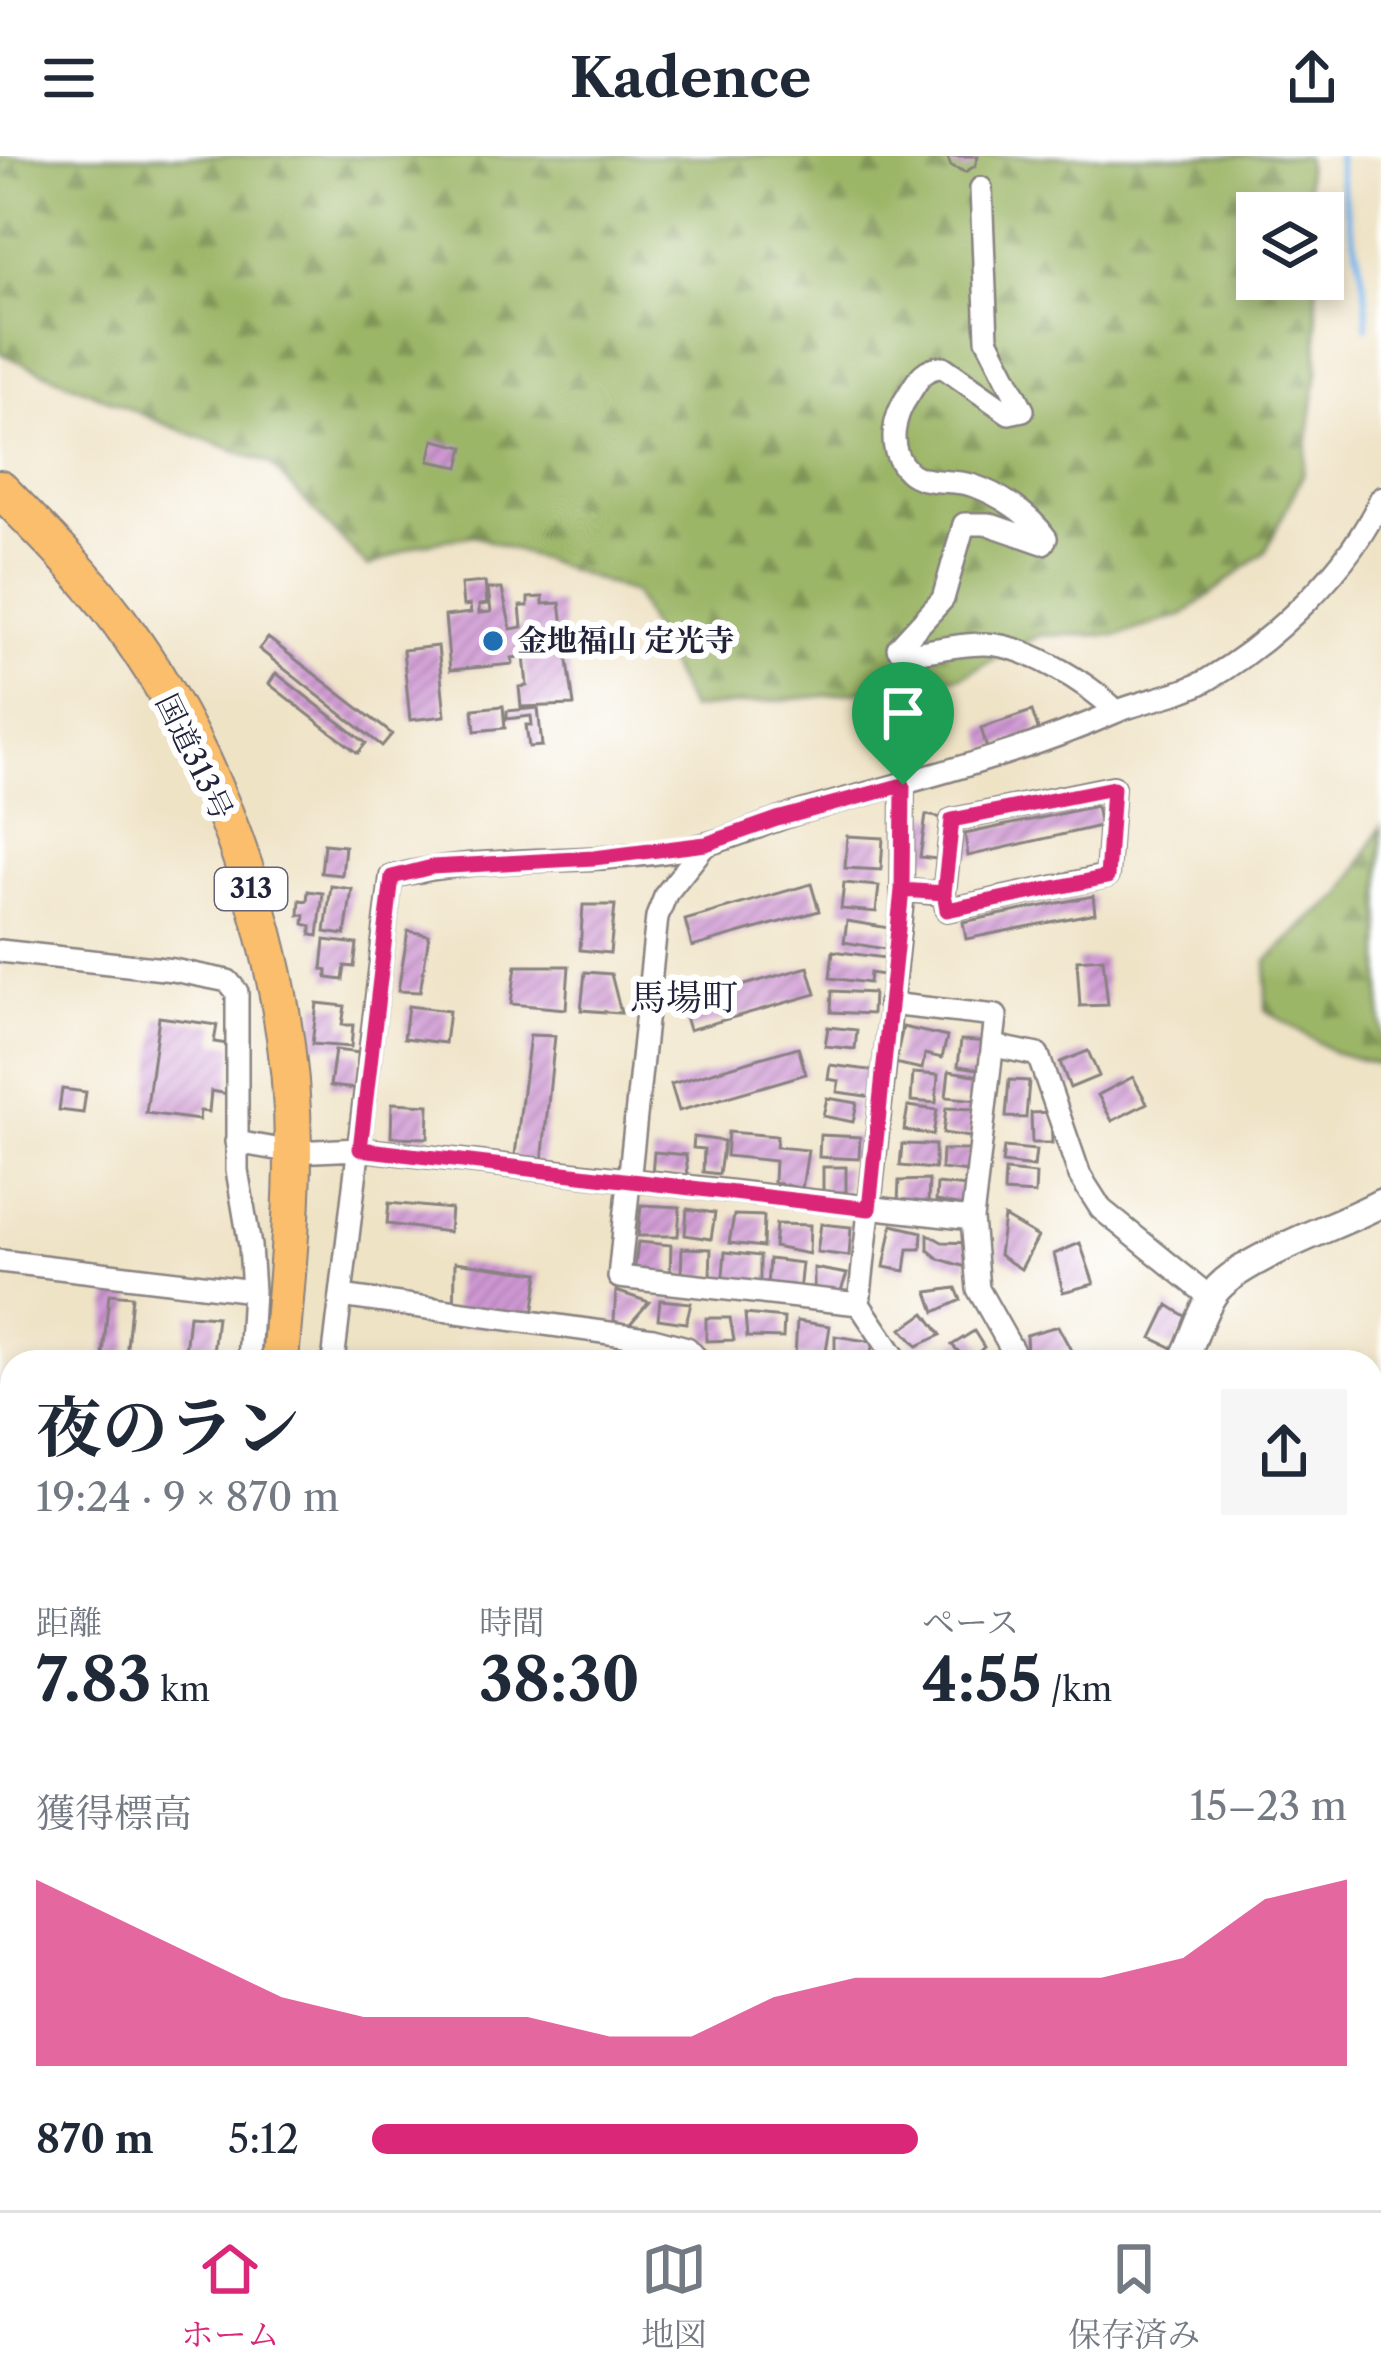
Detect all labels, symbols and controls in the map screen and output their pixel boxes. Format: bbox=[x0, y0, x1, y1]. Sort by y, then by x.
icon: menu bbox=[36, 45, 102, 111]
text: Kadence bbox=[570, 45, 811, 111]
icon: share bbox=[1279, 45, 1345, 111]
map controls bbox=[1236, 192, 1344, 300]
button: layers bbox=[1236, 192, 1344, 300]
place label: 金地福山 定光寺 bbox=[517, 622, 735, 659]
marker: 金地福山 定光寺 bbox=[480, 628, 506, 654]
pin bbox=[852, 662, 954, 785]
icon: arrive bbox=[870, 680, 936, 746]
street label: 国道313号 bbox=[148, 688, 241, 826]
road number: 313 bbox=[215, 868, 287, 910]
district label: 馬場町 bbox=[630, 975, 738, 1019]
text: 夜のラン bbox=[36, 1387, 300, 1468]
button: share bbox=[1221, 1389, 1347, 1515]
text: 19:24 · 9 × 870 m bbox=[36, 1473, 339, 1521]
text: 距離 bbox=[36, 1602, 102, 1643]
text: 時間 bbox=[479, 1602, 545, 1643]
text: ペース bbox=[922, 1602, 1019, 1643]
text: 7.83 bbox=[36, 1643, 151, 1717]
text: 38:30 bbox=[479, 1643, 640, 1717]
text: 4:55 bbox=[922, 1643, 1042, 1717]
text: km bbox=[151, 1669, 210, 1710]
text: /km bbox=[1042, 1669, 1112, 1710]
text: 15–23 m bbox=[1190, 1782, 1347, 1830]
text: 獲得標高 bbox=[36, 1789, 192, 1837]
text: 870 m bbox=[36, 2115, 154, 2163]
text: 5:12 bbox=[228, 2115, 299, 2163]
tab: ホーム bbox=[181, 2236, 280, 2355]
tab: 地図 bbox=[641, 2236, 707, 2355]
tab: 保存済み bbox=[1068, 2236, 1200, 2355]

